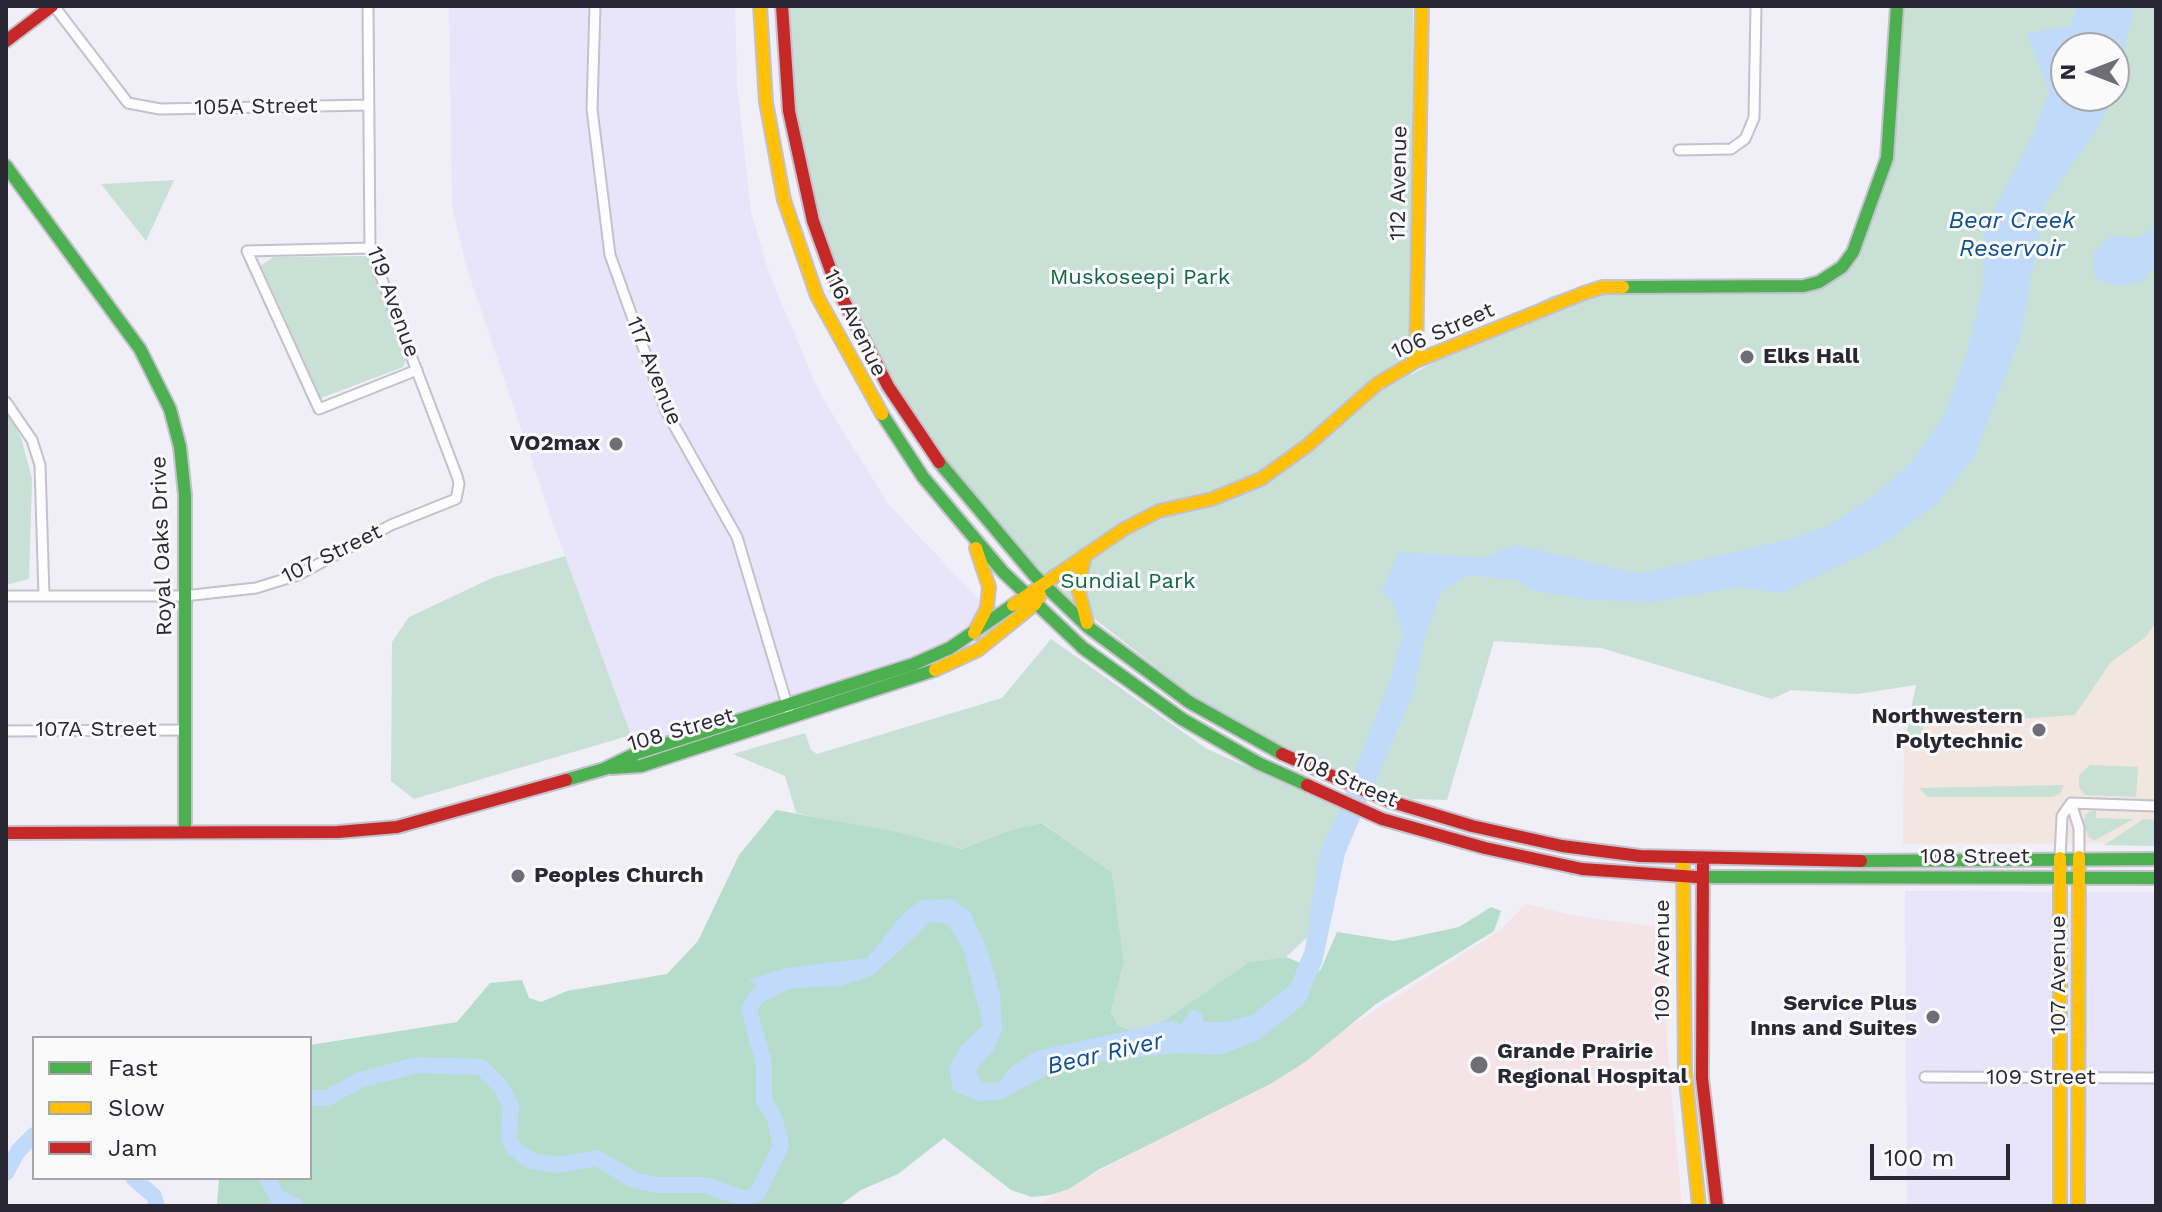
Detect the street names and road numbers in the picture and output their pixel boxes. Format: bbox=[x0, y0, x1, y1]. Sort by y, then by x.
street label: 105A Street bbox=[194, 93, 318, 121]
street label: 112 Avenue bbox=[1385, 125, 1413, 241]
street label: 119 Avenue bbox=[361, 243, 425, 361]
street label: 116 Avenue bbox=[818, 265, 892, 381]
street label: 106 Street bbox=[1388, 297, 1498, 365]
street label: 117 Avenue bbox=[620, 313, 688, 429]
street label: Royal Oaks Drive bbox=[146, 456, 178, 636]
street label: 107 Street bbox=[278, 518, 386, 590]
street label: 108 Street bbox=[625, 702, 737, 758]
street label: 107A Street bbox=[35, 717, 157, 743]
street label: 108 Street bbox=[1290, 746, 1402, 814]
street label: 108 Street bbox=[1920, 844, 2030, 870]
street label: 109 Avenue bbox=[1650, 899, 1676, 1021]
street label: 107 Avenue bbox=[2046, 915, 2072, 1035]
street label: 109 Street bbox=[1986, 1065, 2096, 1091]

